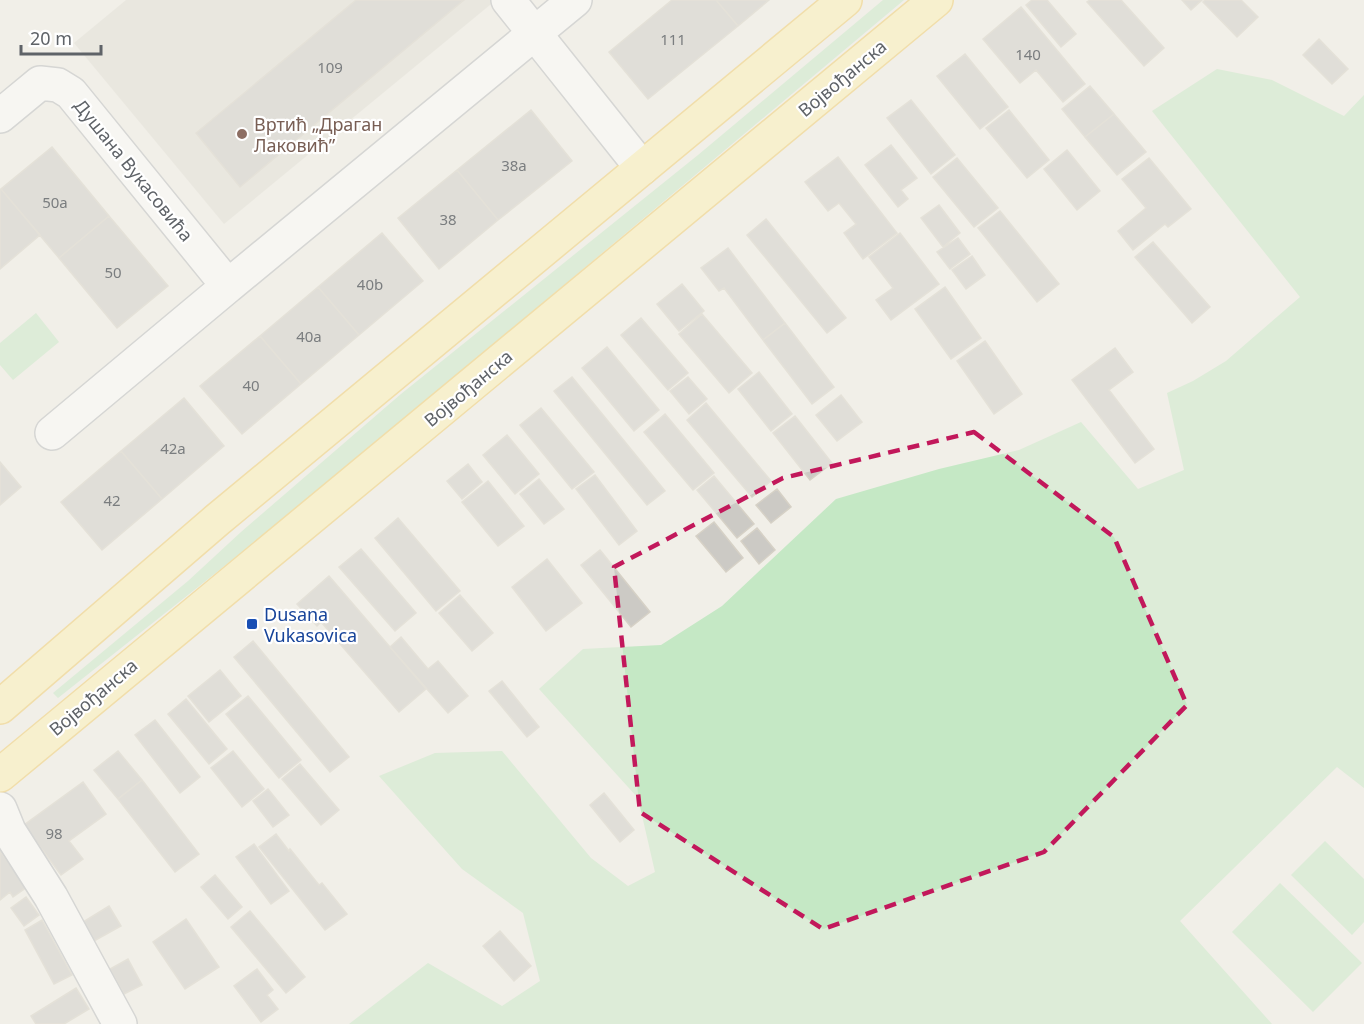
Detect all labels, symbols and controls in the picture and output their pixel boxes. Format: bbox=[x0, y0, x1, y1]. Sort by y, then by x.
scale bar bbox=[21, 18, 100, 56]
text: 20 m bbox=[30, 26, 72, 50]
house number: 111 bbox=[660, 29, 686, 49]
street label: Војвођанска bbox=[793, 34, 891, 122]
house number: 140 bbox=[1015, 44, 1041, 64]
house number: 109 bbox=[317, 57, 343, 77]
street label: Душана Вукасовића bbox=[69, 94, 199, 246]
place label: Вртић „Драган Лаковић” bbox=[254, 112, 382, 157]
marker: Вртић „Драган Лаковић” bbox=[235, 127, 249, 141]
house number: 38a bbox=[501, 155, 527, 175]
house number: 50a bbox=[42, 192, 68, 212]
house number: 38 bbox=[439, 209, 457, 229]
house number: 50 bbox=[104, 262, 122, 282]
house number: 40b bbox=[357, 274, 383, 294]
house number: 40a bbox=[296, 326, 322, 346]
street label: Војвођанска bbox=[419, 344, 517, 432]
house number: 40 bbox=[242, 375, 260, 395]
house number: 42a bbox=[160, 438, 186, 458]
house number: 42 bbox=[103, 490, 121, 510]
place label: Dusana Vukasovica bbox=[264, 602, 357, 647]
marker: Dusana Vukasovica bbox=[245, 617, 259, 631]
street label: Војвођанска bbox=[44, 653, 142, 741]
house number: 98 bbox=[45, 823, 63, 843]

